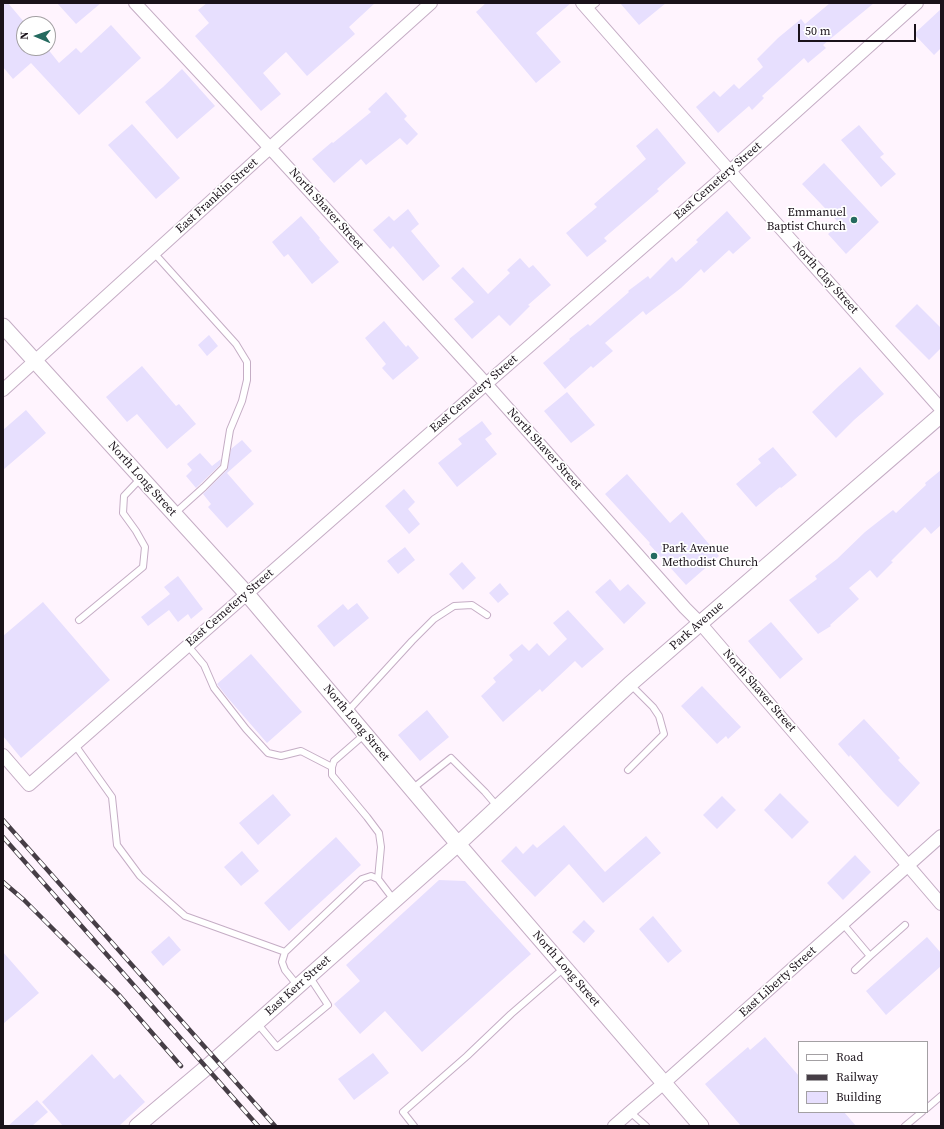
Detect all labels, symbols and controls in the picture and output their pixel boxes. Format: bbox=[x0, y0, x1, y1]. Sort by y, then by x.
north arrow bbox=[16, 16, 56, 56]
scale bar bbox=[800, 16, 918, 42]
text: 50 m bbox=[805, 23, 831, 39]
text: N bbox=[17, 31, 32, 40]
street label: East Cemetery Street bbox=[671, 139, 765, 223]
street label: East Franklin Street bbox=[173, 156, 261, 236]
street label: North Shaver Street bbox=[286, 165, 366, 253]
place label: Emmanuel Baptist Church bbox=[767, 206, 846, 234]
marker: Emmanuel Baptist Church bbox=[849, 215, 859, 225]
street label: North Clay Street bbox=[789, 239, 861, 317]
street label: East Cemetery Street bbox=[427, 352, 521, 436]
street label: North Shaver Street bbox=[504, 405, 584, 493]
street label: North Long Street bbox=[105, 439, 179, 519]
place label: Park Avenue Methodist Church bbox=[662, 542, 758, 570]
marker: Park Avenue Methodist Church bbox=[649, 551, 659, 561]
street label: East Cemetery Street bbox=[183, 566, 277, 650]
street label: Park Avenue bbox=[667, 599, 727, 653]
street label: North Shaver Street bbox=[719, 647, 799, 735]
street label: North Long Street bbox=[320, 682, 392, 764]
street label: North Long Street bbox=[529, 928, 603, 1010]
street label: East Liberty Street bbox=[737, 944, 819, 1020]
street label: East Kerr Street bbox=[262, 953, 334, 1019]
legend bbox=[798, 1041, 928, 1113]
text: Road bbox=[836, 1049, 863, 1065]
text: Railway bbox=[836, 1069, 878, 1085]
text: Building bbox=[836, 1089, 881, 1105]

